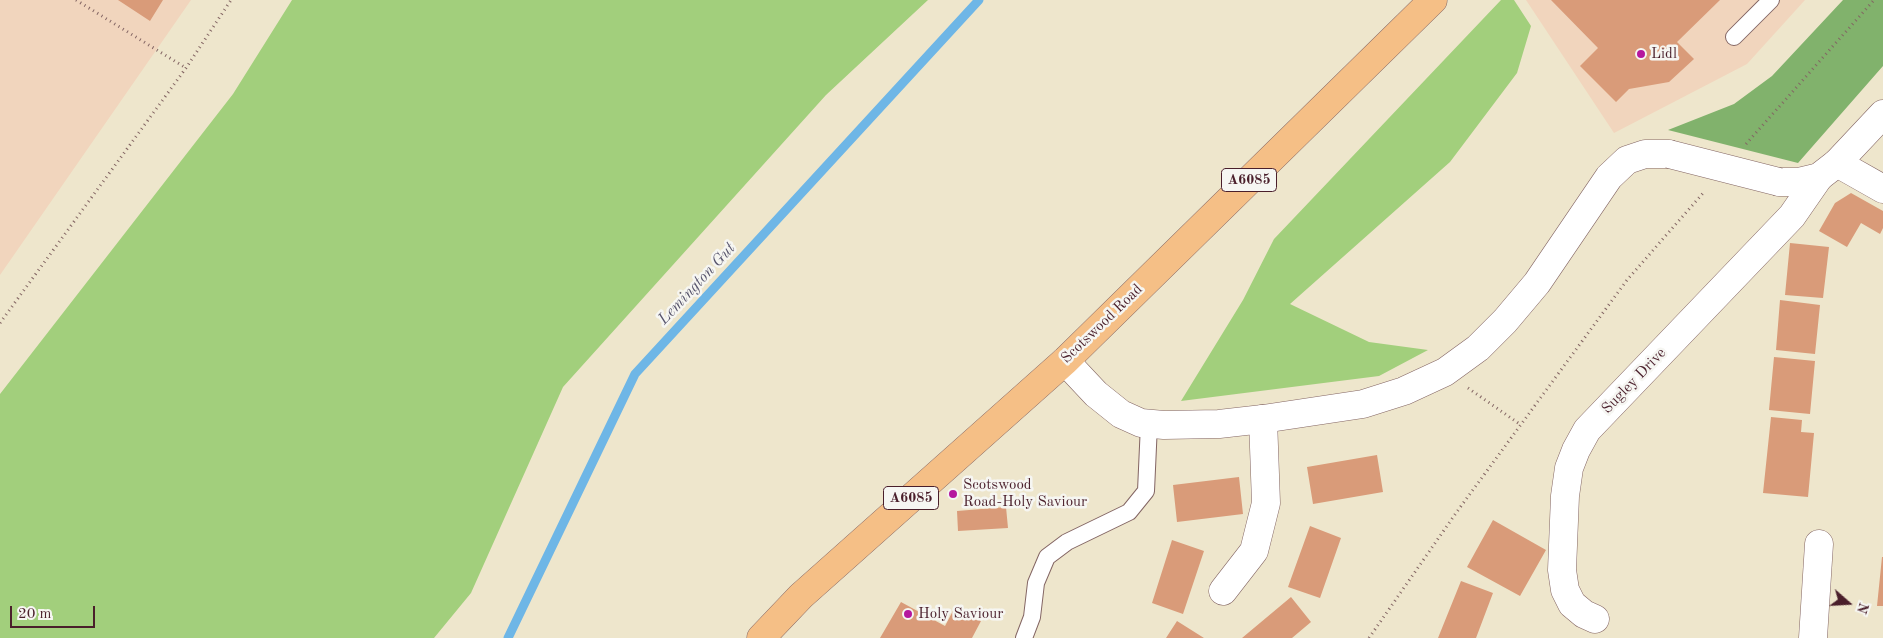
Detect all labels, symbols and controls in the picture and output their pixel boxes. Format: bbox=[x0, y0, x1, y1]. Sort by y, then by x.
place label: Lidl bbox=[1651, 45, 1677, 63]
marker: Lidl bbox=[1635, 48, 1647, 60]
road number: A6085 bbox=[1222, 168, 1276, 192]
water label: Lemington Gut bbox=[654, 239, 740, 329]
street label: Scotswood Road bbox=[1058, 281, 1146, 367]
street label: Sugley Drive bbox=[1598, 344, 1670, 418]
place label: Scotswood Road-Holy Saviour bbox=[963, 476, 1087, 511]
road number: A6085 bbox=[884, 486, 938, 509]
marker: Scotswood Road-Holy Saviour bbox=[947, 488, 959, 500]
north arrow bbox=[1823, 578, 1873, 628]
scale bar bbox=[12, 596, 98, 628]
text: N bbox=[1854, 601, 1871, 615]
place label: Holy Saviour bbox=[918, 605, 1003, 623]
text: 20 m bbox=[18, 607, 52, 622]
marker: Holy Saviour bbox=[902, 608, 914, 620]

